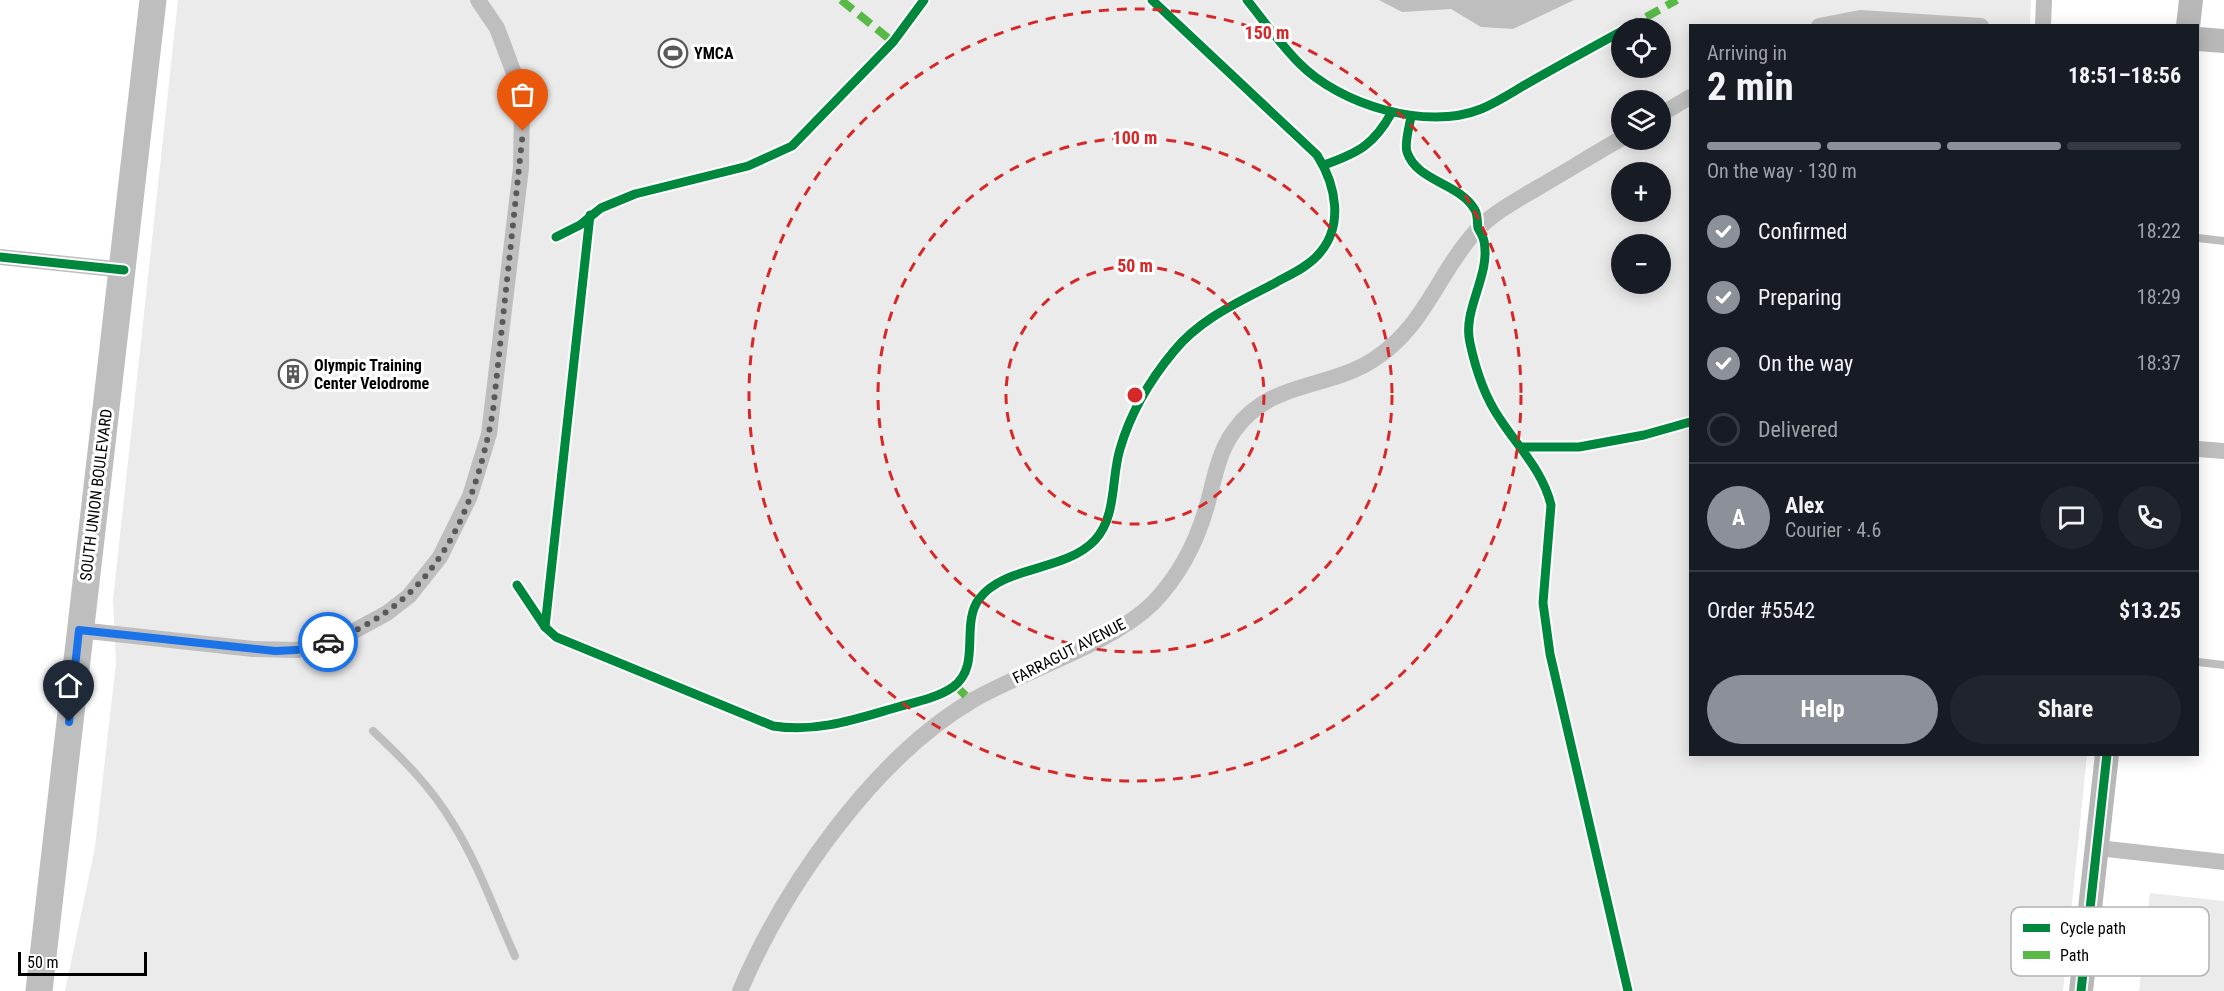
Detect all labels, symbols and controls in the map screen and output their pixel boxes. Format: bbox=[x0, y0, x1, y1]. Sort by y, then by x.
map controls bbox=[1611, 18, 1671, 294]
button: locate bbox=[1611, 18, 1671, 78]
text: 150 m bbox=[1245, 22, 1289, 43]
sports icon: YMCA bbox=[657, 37, 689, 69]
text: Arriving in bbox=[1707, 41, 1787, 65]
place label: YMCA bbox=[694, 44, 734, 63]
text: 18:51–18:56 bbox=[2068, 63, 2181, 88]
text: 2 min bbox=[1707, 64, 1794, 110]
pin bbox=[497, 69, 548, 131]
icon: bag bbox=[506, 78, 539, 111]
button: layers bbox=[1611, 90, 1671, 150]
text: 100 m bbox=[1113, 127, 1157, 148]
text: On the way · 130 m bbox=[1707, 159, 1857, 183]
button: + bbox=[1611, 162, 1671, 222]
icon: check bbox=[1707, 215, 1740, 248]
text: Confirmed bbox=[1758, 219, 1847, 244]
text: 18:22 bbox=[2137, 219, 2181, 243]
button: − bbox=[1611, 234, 1671, 294]
text: 50 m bbox=[1117, 255, 1153, 276]
icon: check bbox=[1707, 281, 1740, 314]
text: Preparing bbox=[1758, 285, 1842, 310]
text: 18:29 bbox=[2137, 285, 2181, 309]
icon: check bbox=[1707, 347, 1740, 380]
text: On the way bbox=[1758, 351, 1853, 376]
text: 18:37 bbox=[2137, 351, 2181, 375]
place label: Olympic Training Center Velodrome bbox=[314, 356, 430, 393]
building icon: Olympic Training Center Velodrome bbox=[277, 358, 309, 390]
centre of rings bbox=[1125, 385, 1145, 405]
street label: SOUTH UNION BOULEVARD bbox=[76, 408, 116, 582]
text: Delivered bbox=[1758, 417, 1838, 442]
button: chat bbox=[2040, 486, 2103, 549]
button: phone bbox=[2118, 486, 2181, 549]
text: Alex bbox=[1785, 493, 1824, 518]
text: A bbox=[1732, 505, 1745, 530]
text: Courier · 4.6 bbox=[1785, 518, 1881, 542]
text: Order #5542 bbox=[1707, 598, 1815, 623]
text: $13.25 bbox=[2119, 598, 2181, 623]
courier bbox=[298, 612, 358, 672]
street label: FARRAGUT AVENUE bbox=[1009, 614, 1129, 688]
icon: car bbox=[312, 626, 345, 659]
pin bbox=[43, 660, 94, 722]
icon: home bbox=[52, 669, 85, 702]
button: Help bbox=[1707, 675, 1938, 744]
button: Share bbox=[1950, 675, 2181, 744]
legend bbox=[2011, 907, 2209, 976]
text: Cycle path bbox=[2060, 919, 2126, 938]
text: Path bbox=[2060, 946, 2089, 965]
scale bar bbox=[18, 949, 147, 976]
text: 50 m bbox=[27, 953, 59, 972]

